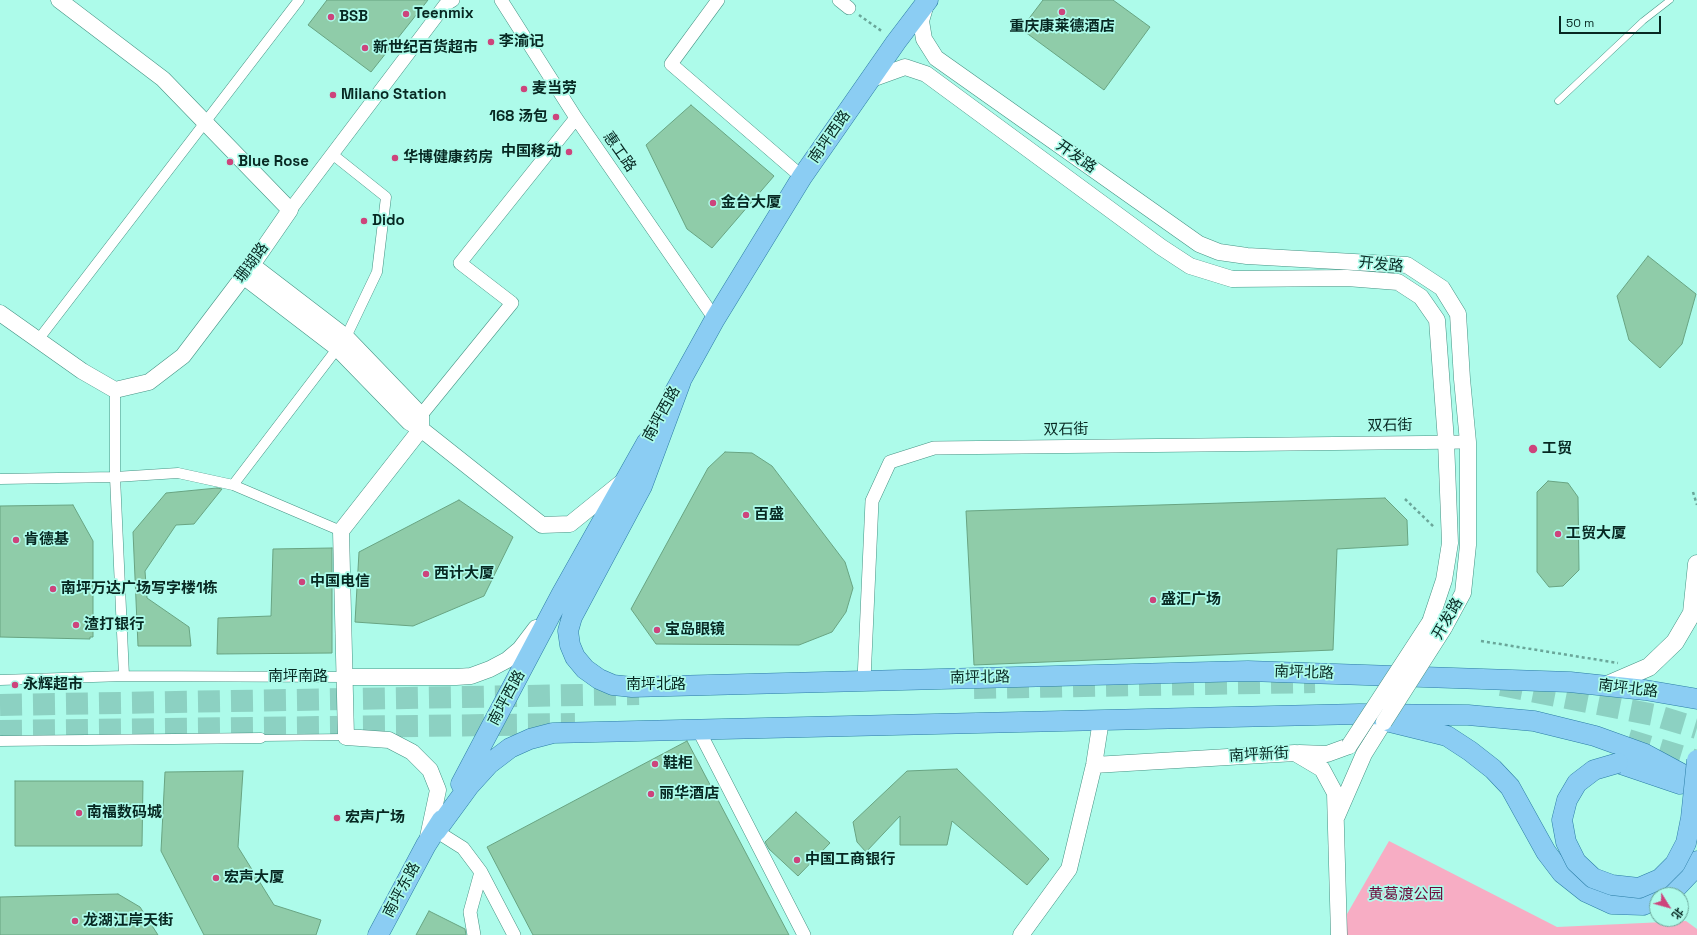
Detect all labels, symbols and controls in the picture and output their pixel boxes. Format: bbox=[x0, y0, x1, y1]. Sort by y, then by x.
place label: Teenmix bbox=[414, 5, 474, 23]
marker: 重庆康莱德酒店 bbox=[1057, 7, 1067, 17]
place label: BSB bbox=[339, 8, 368, 26]
scale bar bbox=[1561, 8, 1663, 34]
marker: Teenmix bbox=[401, 9, 411, 19]
marker: BSB bbox=[326, 12, 336, 22]
text: 50 m bbox=[1566, 15, 1594, 31]
place label: 重庆康莱德酒店 bbox=[1010, 18, 1114, 36]
place label: 李渝记 bbox=[499, 33, 544, 51]
marker: 李渝记 bbox=[486, 37, 496, 47]
place label: 新世纪百货超市 bbox=[373, 39, 478, 57]
marker: 新世纪百货超市 bbox=[360, 43, 370, 53]
place label: 麦当劳 bbox=[532, 80, 577, 98]
marker: 麦当劳 bbox=[519, 84, 529, 94]
place label: Milano Station bbox=[341, 86, 446, 104]
marker: Milano Station bbox=[328, 90, 338, 100]
street label: 南坪西路 bbox=[805, 107, 855, 167]
place label: 168 汤包 bbox=[489, 108, 548, 126]
marker: 168 汤包 bbox=[551, 112, 561, 122]
street label: 惠工路 bbox=[599, 128, 639, 176]
street label: 开发路 bbox=[1052, 137, 1100, 177]
place label: 中国移动 bbox=[501, 143, 561, 161]
marker: 中国移动 bbox=[564, 147, 574, 157]
place label: 华博健康药房 bbox=[403, 149, 493, 167]
place label: Blue Rose bbox=[238, 153, 309, 171]
marker: 华博健康药房 bbox=[390, 153, 400, 163]
marker: Blue Rose bbox=[225, 157, 235, 167]
place label: 金台大厦 bbox=[721, 194, 781, 212]
marker: 金台大厦 bbox=[708, 198, 718, 208]
place label: Dido bbox=[372, 212, 405, 230]
marker: Dido bbox=[359, 216, 369, 226]
street label: 珊瑚路 bbox=[231, 240, 273, 286]
street label: 开发路 bbox=[1358, 254, 1404, 276]
street label: 南坪西路 bbox=[640, 383, 684, 445]
street label: 双石街 bbox=[1367, 417, 1413, 435]
street label: 双石街 bbox=[1043, 421, 1089, 439]
place label: 工贸 bbox=[1542, 440, 1572, 458]
marker: 工贸 bbox=[1527, 443, 1539, 455]
place label: 百盛 bbox=[754, 506, 784, 524]
marker: 百盛 bbox=[741, 510, 751, 520]
place label: 工贸大厦 bbox=[1566, 525, 1626, 543]
marker: 工贸大厦 bbox=[1553, 529, 1563, 539]
place label: 肯德基 bbox=[24, 531, 69, 549]
marker: 肯德基 bbox=[11, 535, 21, 545]
place label: 西计大厦 bbox=[434, 565, 494, 583]
marker: 西计大厦 bbox=[421, 569, 431, 579]
place label: 中国电信 bbox=[310, 573, 370, 591]
marker: 中国电信 bbox=[297, 577, 307, 587]
place label: 南坪万达广场写字楼1栋 bbox=[61, 580, 218, 598]
marker: 南坪万达广场写字楼1栋 bbox=[48, 584, 58, 594]
place label: 盛汇广场 bbox=[1161, 591, 1221, 609]
marker: 盛汇广场 bbox=[1148, 595, 1158, 605]
street label: 开发路 bbox=[1429, 595, 1467, 643]
place label: 渣打银行 bbox=[84, 616, 144, 634]
marker: 渣打银行 bbox=[71, 620, 81, 630]
place label: 宝岛眼镜 bbox=[665, 621, 725, 639]
marker: 宝岛眼镜 bbox=[652, 625, 662, 635]
street label: 南坪北路 bbox=[1274, 663, 1334, 683]
street label: 南坪西路 bbox=[485, 667, 529, 729]
street label: 南坪南路 bbox=[268, 668, 328, 686]
street label: 南坪北路 bbox=[950, 668, 1010, 688]
place label: 永辉超市 bbox=[23, 676, 83, 694]
street label: 南坪北路 bbox=[626, 676, 686, 694]
street label: 南坪北路 bbox=[1597, 676, 1659, 702]
marker: 永辉超市 bbox=[10, 680, 20, 690]
street label: 南坪新街 bbox=[1229, 744, 1289, 766]
place label: 鞋柜 bbox=[663, 755, 693, 773]
marker: 鞋柜 bbox=[650, 759, 660, 769]
place label: 丽华酒店 bbox=[659, 785, 719, 803]
marker: 丽华酒店 bbox=[646, 789, 656, 799]
place label: 南福数码城 bbox=[87, 804, 162, 822]
marker: 南福数码城 bbox=[74, 808, 84, 818]
place label: 宏声广场 bbox=[345, 809, 405, 827]
marker: 宏声广场 bbox=[332, 813, 342, 823]
place label: 中国工商银行 bbox=[805, 851, 895, 869]
marker: 中国工商银行 bbox=[792, 855, 802, 865]
street label: 南坪东路 bbox=[380, 859, 424, 921]
place label: 宏声大厦 bbox=[224, 869, 284, 887]
marker: 宏声大厦 bbox=[211, 873, 221, 883]
park label: 黄葛渡公园 bbox=[1369, 886, 1443, 904]
north arrow bbox=[1649, 887, 1689, 927]
text: 北 bbox=[1669, 905, 1687, 922]
place label: 龙湖江岸天街 bbox=[83, 912, 173, 930]
marker: 龙湖江岸天街 bbox=[70, 916, 80, 926]

